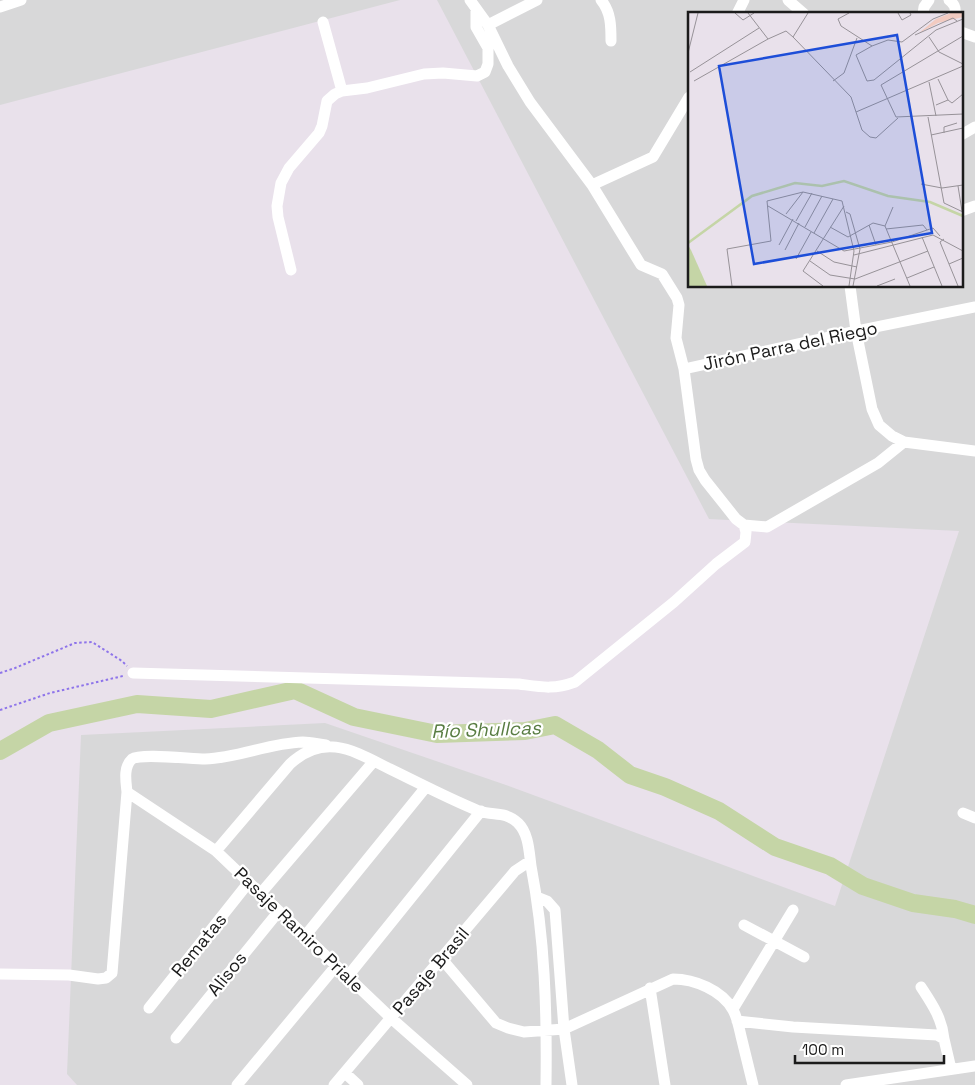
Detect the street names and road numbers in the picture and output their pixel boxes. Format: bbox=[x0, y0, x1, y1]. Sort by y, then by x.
street label: Jirón Parra del Riego bbox=[700, 316, 879, 375]
street label: Pasaje Ramiro Priale bbox=[230, 862, 369, 998]
street label: Rematas bbox=[166, 908, 231, 981]
street label: Pasaje Brasil bbox=[387, 922, 474, 1019]
street label: Alisos bbox=[202, 947, 251, 1000]

